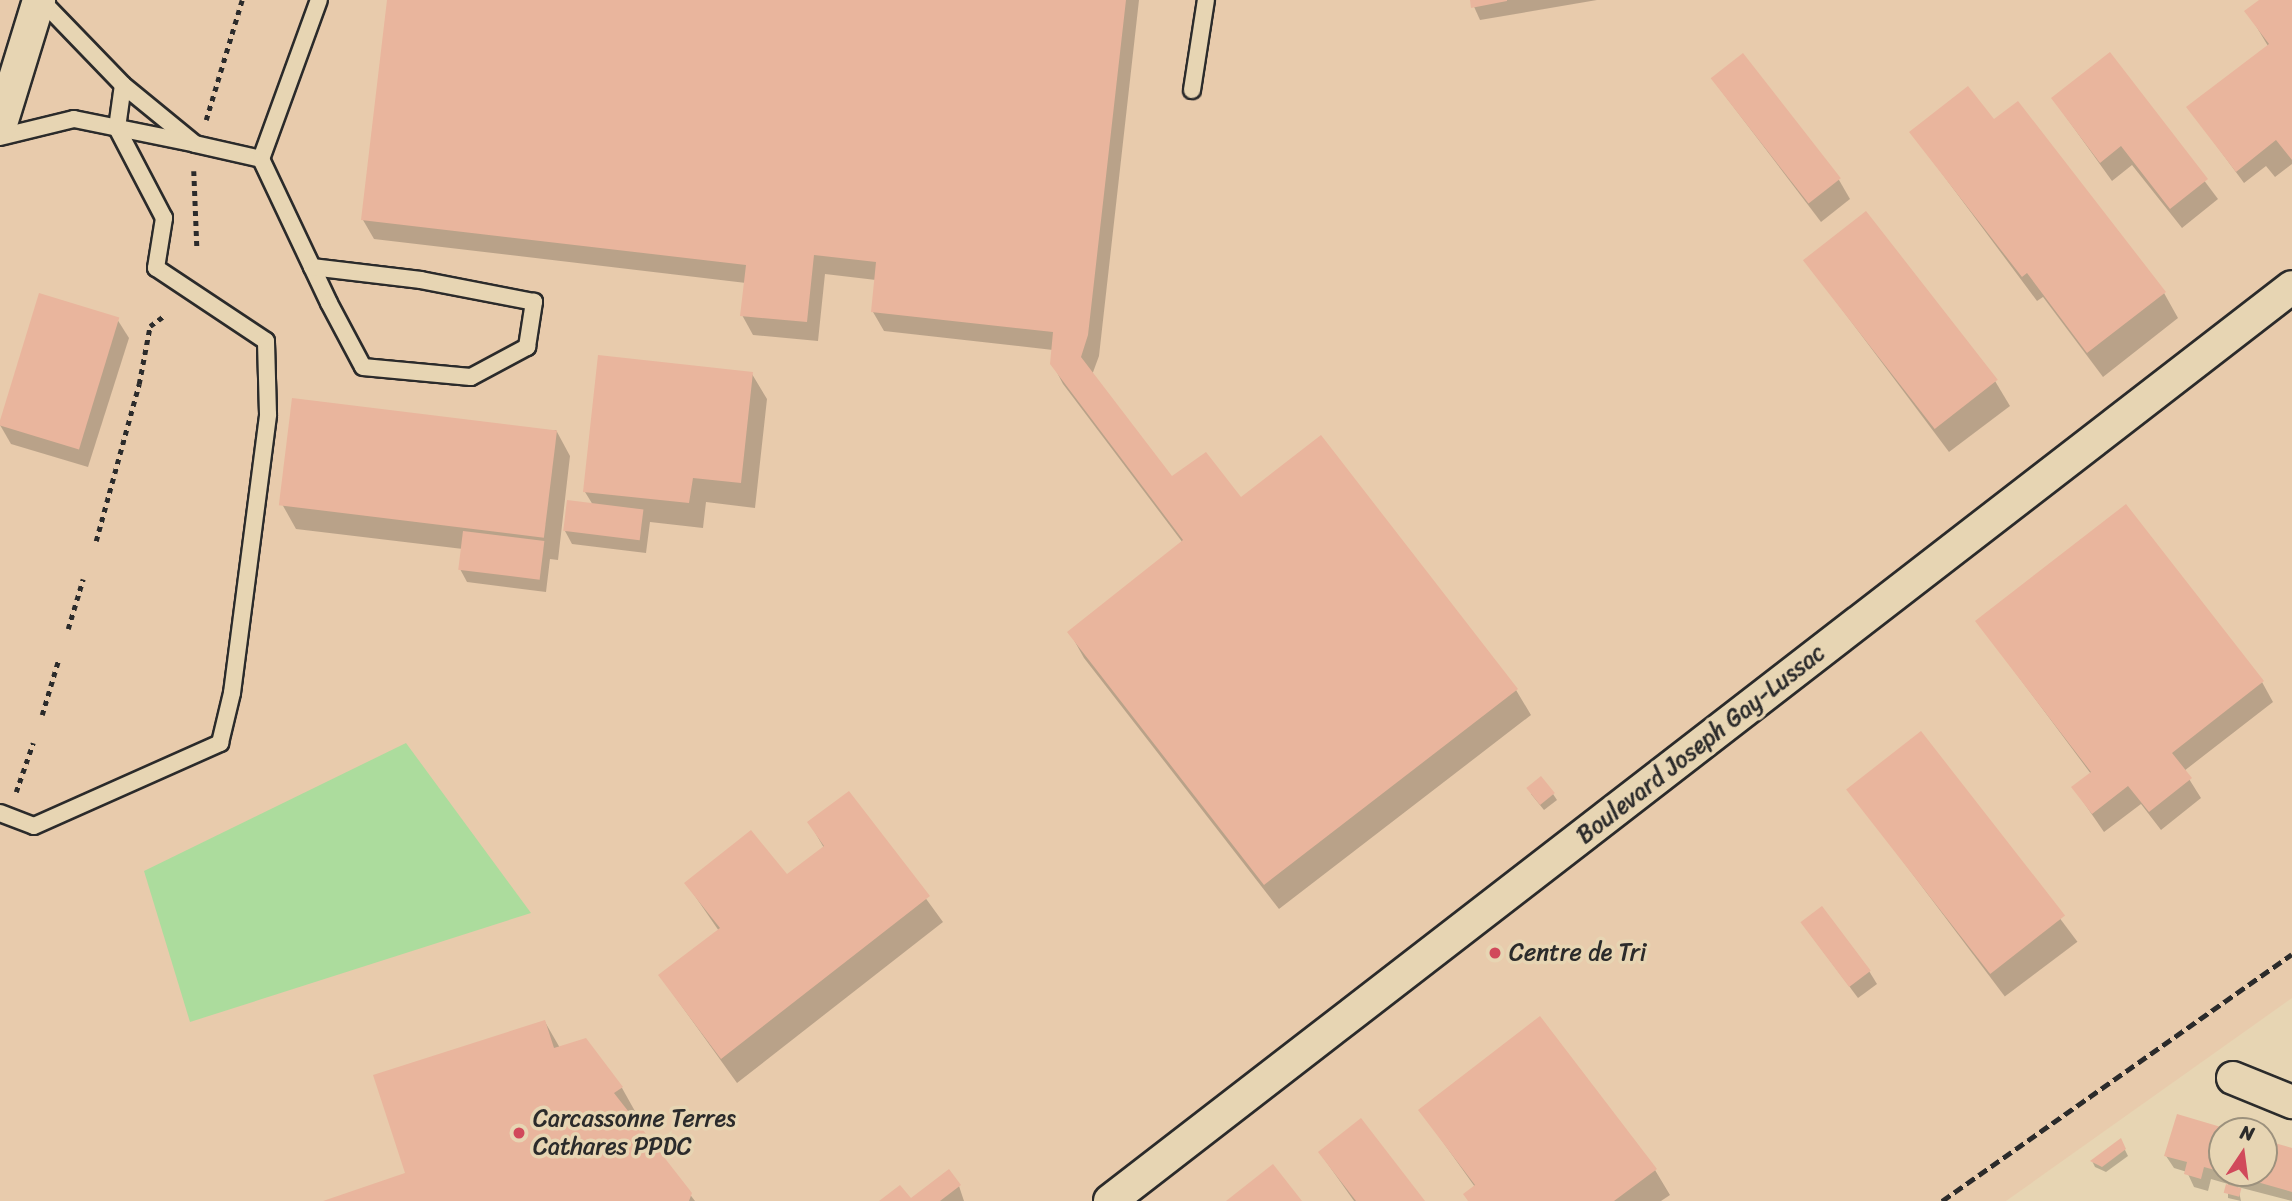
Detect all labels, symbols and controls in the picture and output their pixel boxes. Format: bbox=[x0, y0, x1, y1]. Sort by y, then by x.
street label: Boulevard Joseph Gay-Lussac bbox=[1571, 638, 1831, 850]
place label: Centre de Tri bbox=[1509, 939, 1647, 967]
marker: Centre de Tri bbox=[1487, 945, 1503, 961]
place label: Carcassonne Terres Cathares PPDC bbox=[533, 1105, 737, 1161]
text: N bbox=[2237, 1115, 2258, 1151]
north arrow bbox=[2208, 1117, 2278, 1187]
marker: Carcassonne Terres Cathares PPDC bbox=[511, 1125, 527, 1141]

